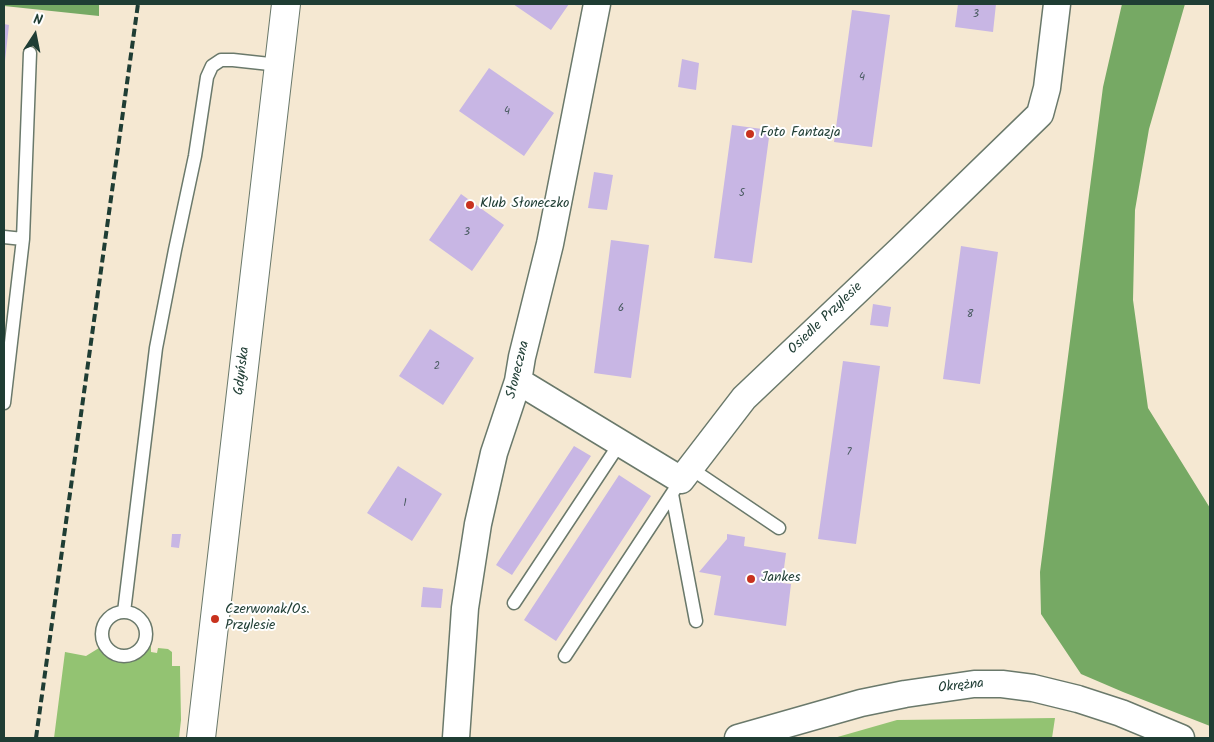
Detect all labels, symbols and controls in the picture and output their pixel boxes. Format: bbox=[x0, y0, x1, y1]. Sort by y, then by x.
house number: 3 bbox=[973, 8, 979, 22]
text: N bbox=[31, 9, 44, 32]
north arrow bbox=[10, 10, 60, 60]
house number: 4 bbox=[859, 71, 865, 85]
house number: 4 bbox=[504, 105, 510, 119]
place label: Foto Fantazja bbox=[760, 126, 841, 142]
marker: Foto Fantazja bbox=[744, 128, 756, 140]
house number: 5 bbox=[739, 187, 745, 201]
place label: Klub Słoneczko bbox=[480, 197, 569, 213]
marker: Klub Słoneczko bbox=[464, 199, 476, 211]
house number: 3 bbox=[464, 226, 470, 240]
street label: Osiedle Przylesie bbox=[785, 279, 867, 359]
house number: 6 bbox=[618, 302, 624, 316]
house number: 8 bbox=[967, 308, 973, 322]
street label: Słoneczna bbox=[504, 339, 534, 401]
street label: Gdyńska bbox=[232, 346, 254, 396]
house number: 2 bbox=[434, 360, 440, 374]
house number: 7 bbox=[846, 446, 852, 460]
house number: 1 bbox=[403, 497, 407, 511]
place label: Jankes bbox=[761, 571, 800, 587]
marker: Jankes bbox=[745, 573, 757, 585]
place label: Czerwonak/Os. Przylesie bbox=[225, 603, 310, 636]
marker: Czerwonak/Os. Przylesie bbox=[209, 613, 221, 625]
street label: Okrężna bbox=[937, 676, 985, 698]

